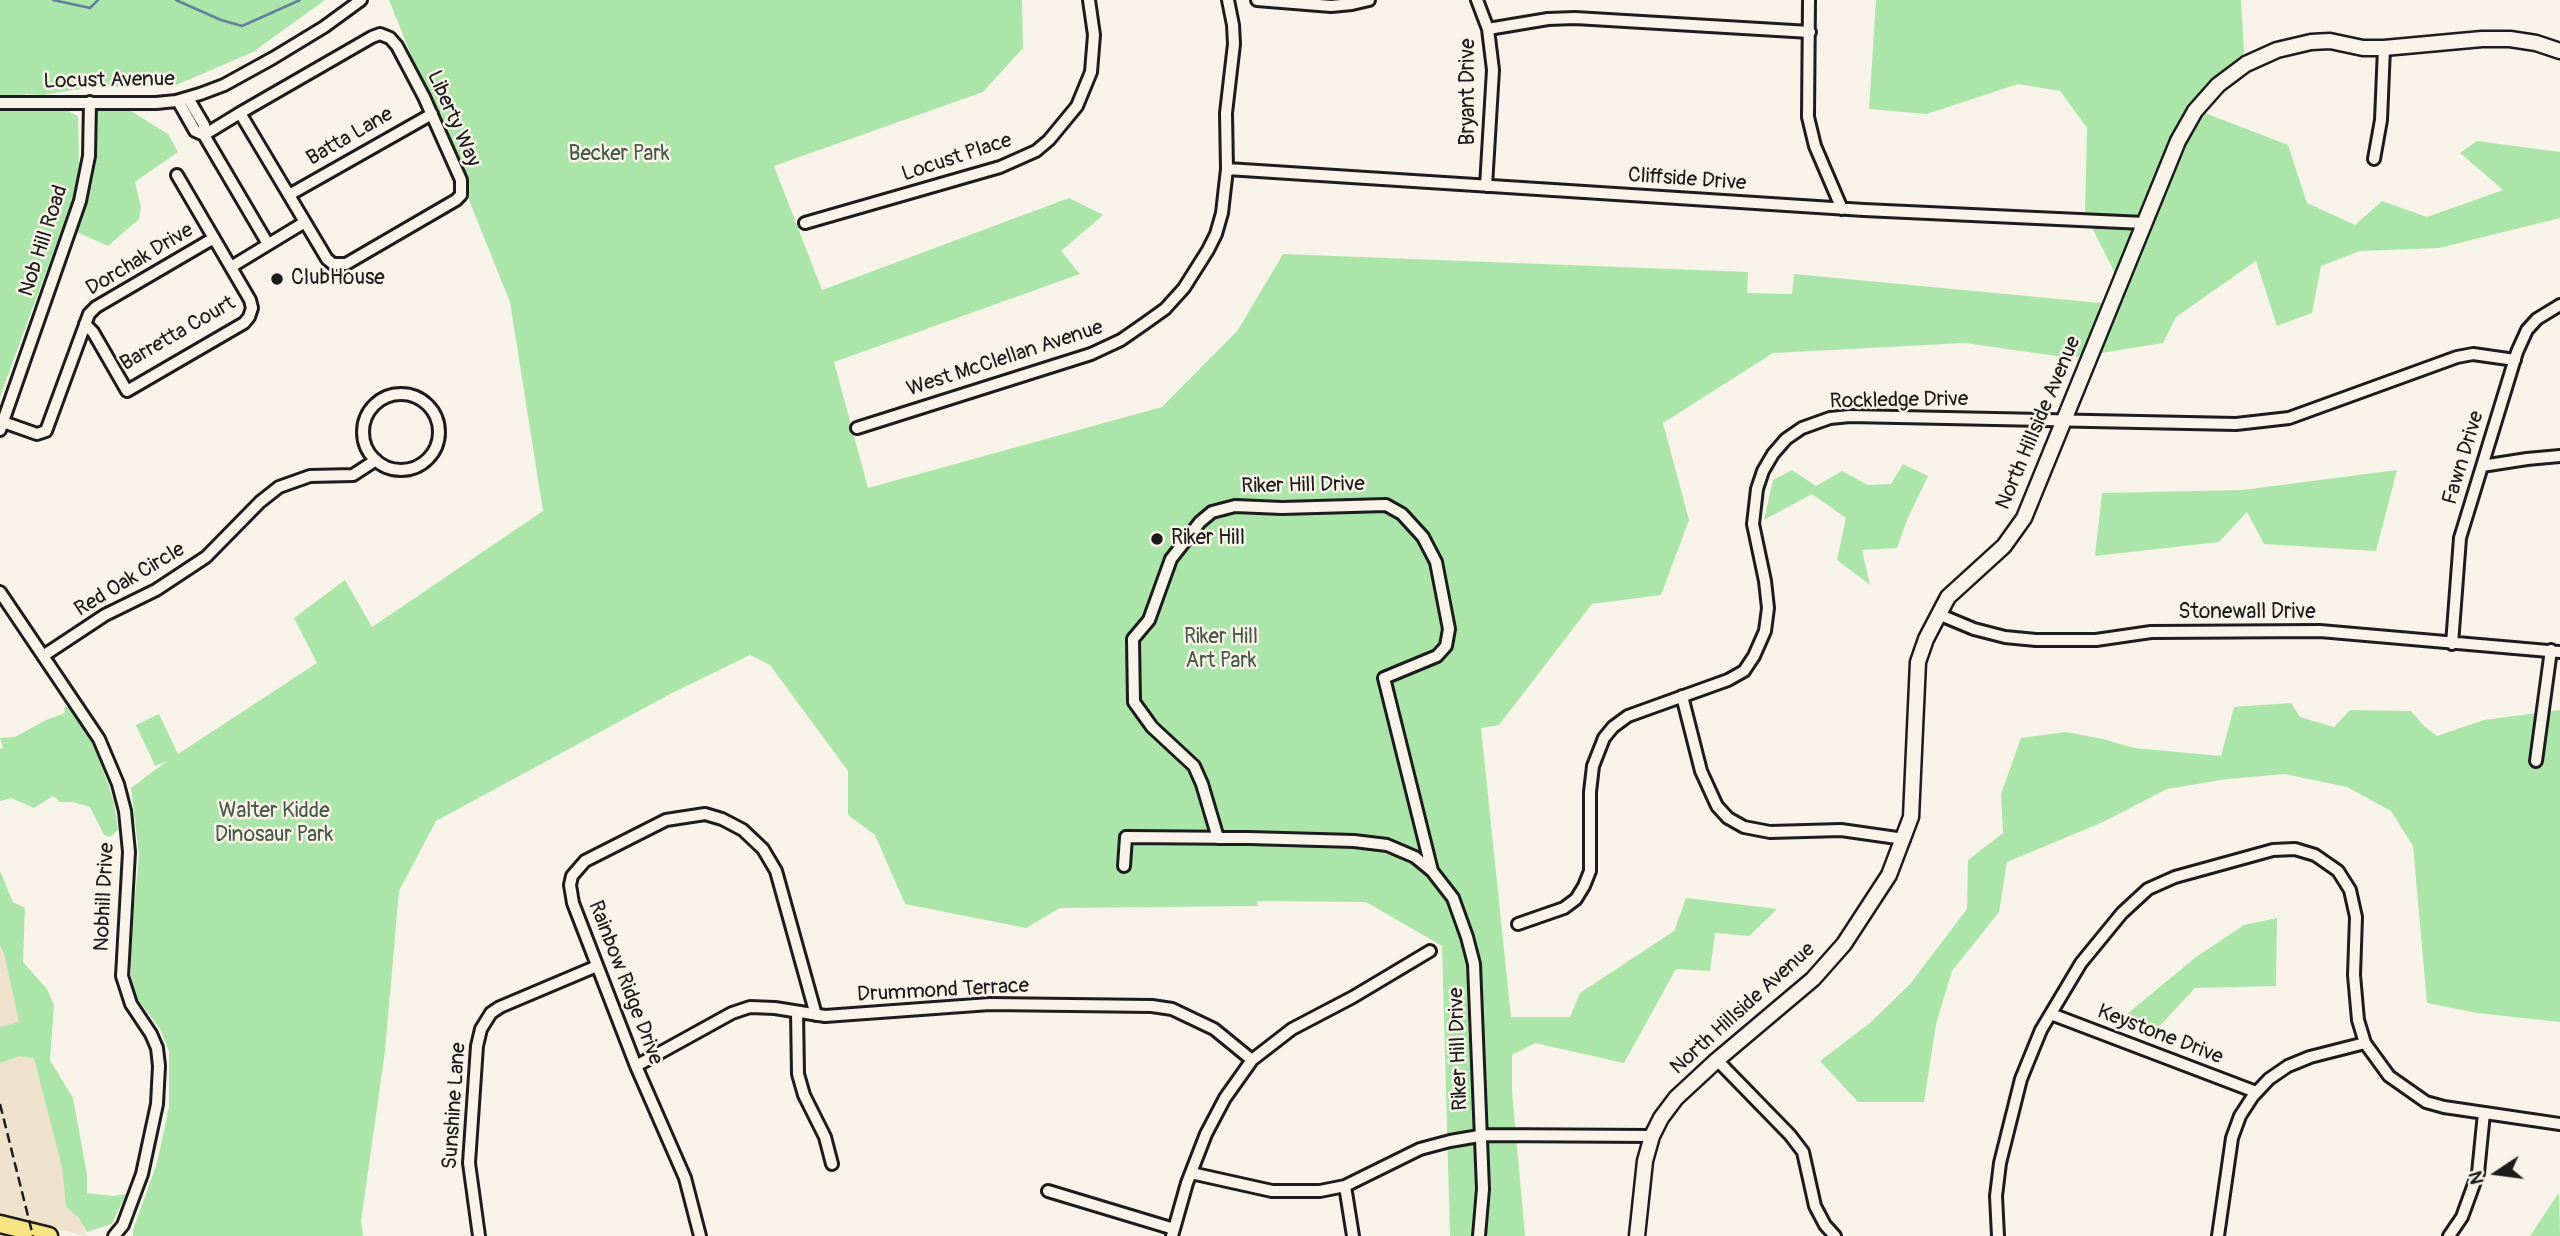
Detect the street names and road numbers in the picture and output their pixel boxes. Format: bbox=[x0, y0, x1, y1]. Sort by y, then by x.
street label: Bryant Drive bbox=[1456, 38, 1482, 146]
street label: Locust Avenue bbox=[43, 67, 175, 95]
street label: Liberty Way bbox=[421, 67, 485, 171]
street label: Batta Lane bbox=[302, 102, 398, 172]
street label: Locust Place bbox=[899, 128, 1015, 188]
street label: Cliffside Drive bbox=[1627, 163, 1747, 197]
street label: Nob Hill Road bbox=[14, 182, 74, 300]
street label: Dorchak Drive bbox=[82, 218, 198, 302]
street label: Barretta Court bbox=[116, 291, 240, 377]
street label: West McClellan Avenue bbox=[904, 315, 1106, 403]
street label: North Hillside Avenue bbox=[1991, 332, 2087, 514]
street label: Rockledge Drive bbox=[1829, 387, 1969, 415]
street label: Fawn Drive bbox=[2438, 408, 2490, 508]
street label: Riker Hill Drive bbox=[1241, 472, 1365, 500]
street label: Red Oak Circle bbox=[70, 537, 190, 623]
street label: Stonewall Drive bbox=[2178, 600, 2316, 626]
street label: Nobhill Drive bbox=[90, 842, 120, 952]
street label: Rainbow Ridge Drive bbox=[582, 897, 668, 1069]
street label: North Hillside Avenue bbox=[1665, 937, 1821, 1081]
street label: Drummond Terrace bbox=[856, 974, 1030, 1008]
street label: Riker Hill Drive bbox=[1444, 987, 1474, 1111]
street label: Keystone Drive bbox=[2094, 999, 2226, 1071]
street label: Sunshine Lane bbox=[438, 1042, 472, 1170]

